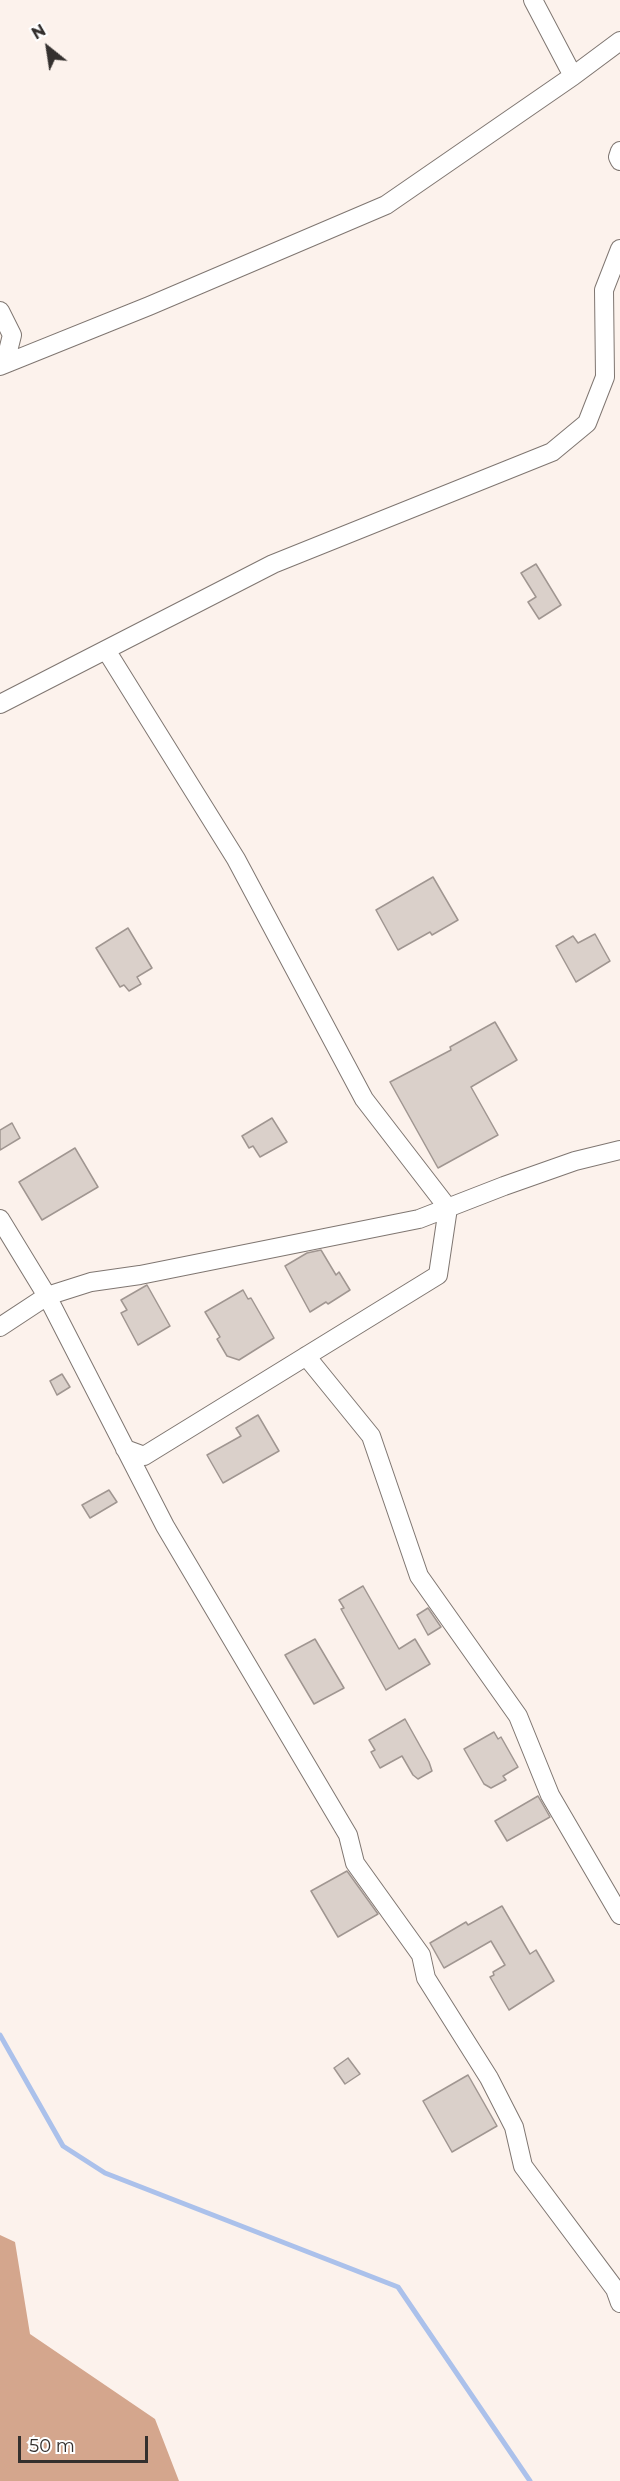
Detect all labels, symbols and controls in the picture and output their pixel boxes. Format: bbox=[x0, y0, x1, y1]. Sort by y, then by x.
north arrow bbox=[18, 18, 78, 78]
text: N bbox=[28, 21, 49, 43]
scale bar bbox=[21, 2424, 152, 2462]
text: 50 m bbox=[29, 2435, 75, 2457]

